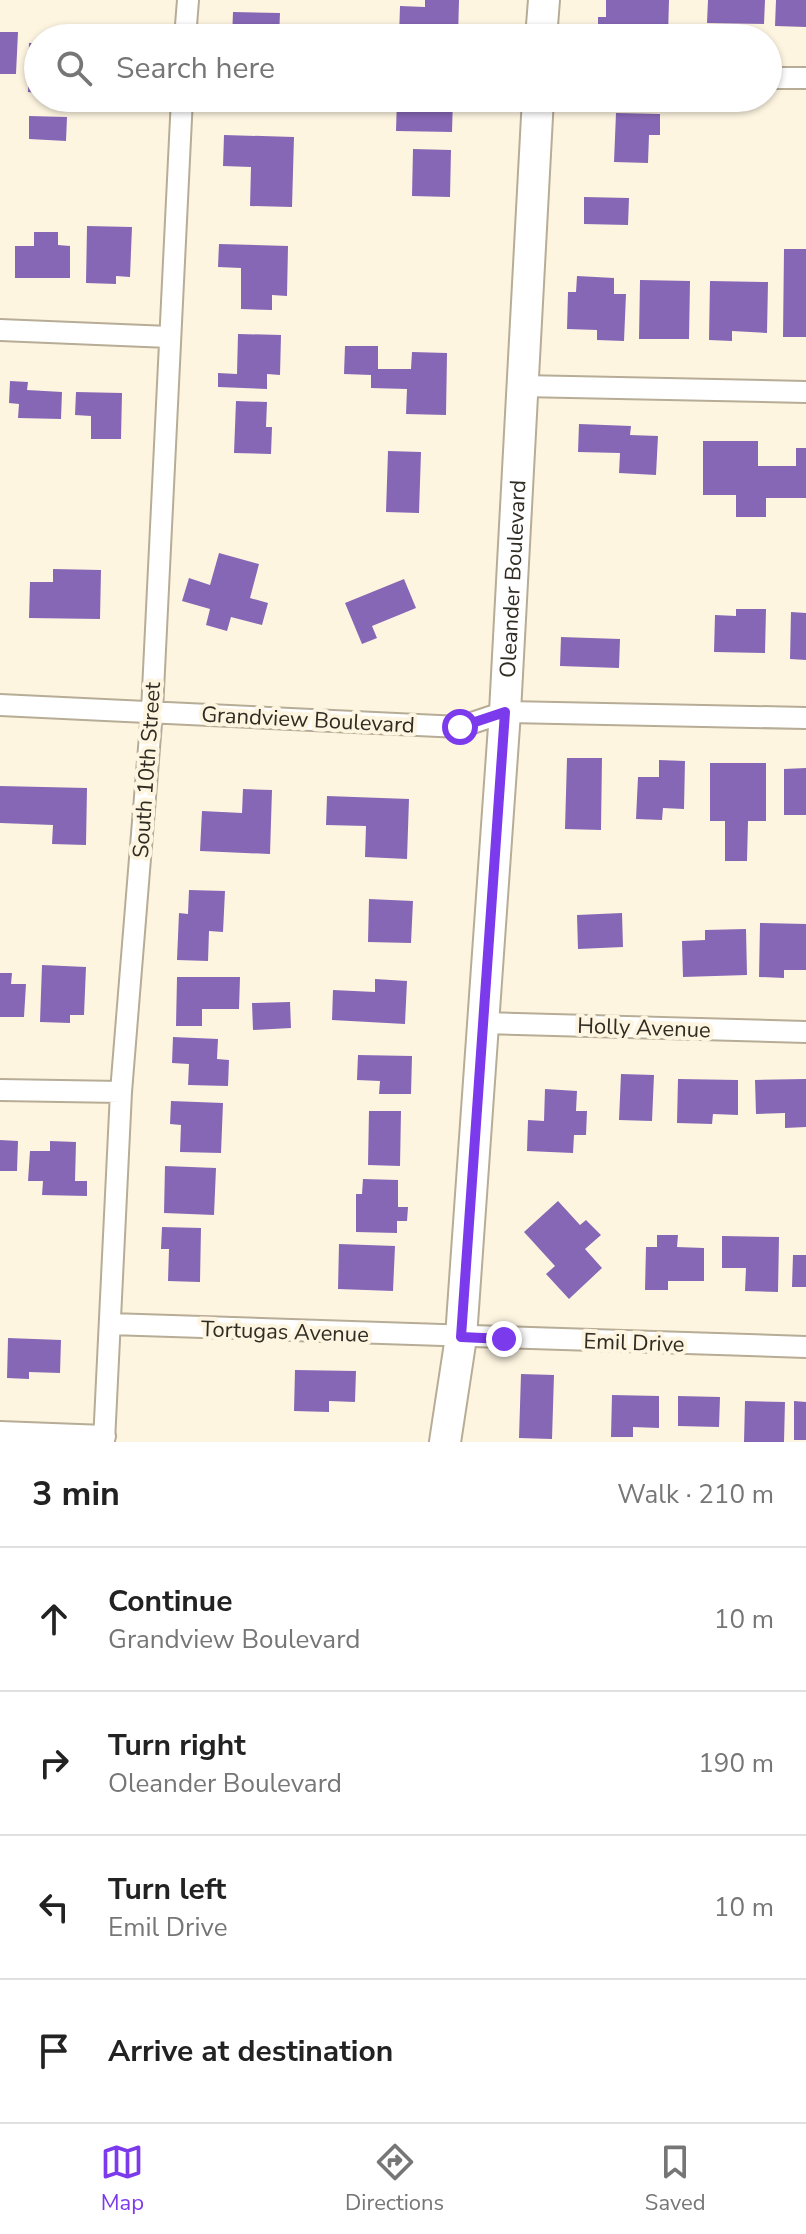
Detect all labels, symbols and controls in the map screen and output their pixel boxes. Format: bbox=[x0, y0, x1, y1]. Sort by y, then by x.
search box bbox=[24, 24, 782, 112]
icon: search bbox=[52, 46, 96, 90]
text: Search here bbox=[116, 48, 275, 89]
street label: Oleander Boulevard bbox=[493, 479, 533, 679]
street label: South 10th Street bbox=[126, 681, 168, 859]
street label: Grandview Boulevard bbox=[200, 699, 415, 741]
route start bbox=[442, 709, 478, 745]
street label: Holly Avenue bbox=[577, 1011, 711, 1045]
street label: Tortugas Avenue bbox=[201, 1314, 369, 1350]
route end bbox=[486, 1321, 522, 1357]
street label: Emil Drive bbox=[583, 1326, 685, 1360]
text: 3 min bbox=[32, 1471, 120, 1517]
text: Walk · 210 m bbox=[617, 1477, 774, 1512]
text: Continue bbox=[108, 1581, 233, 1622]
icon: ahead bbox=[32, 1597, 76, 1641]
text: 10 m bbox=[714, 1602, 774, 1637]
text: Grandview Boulevard bbox=[108, 1622, 360, 1657]
text: Turn right bbox=[108, 1725, 246, 1766]
icon: right bbox=[32, 1741, 76, 1785]
text: 190 m bbox=[698, 1746, 774, 1781]
text: Oleander Boulevard bbox=[108, 1766, 342, 1801]
text: Turn left bbox=[108, 1869, 226, 1910]
icon: left bbox=[32, 1885, 76, 1929]
text: 10 m bbox=[714, 1890, 774, 1925]
text: Emil Drive bbox=[108, 1910, 228, 1945]
icon: arrive bbox=[32, 2029, 76, 2073]
text: Arrive at destination bbox=[108, 2031, 393, 2072]
tab: Map bbox=[100, 2140, 144, 2218]
tab: Directions bbox=[345, 2140, 444, 2218]
tab: Saved bbox=[645, 2140, 706, 2218]

